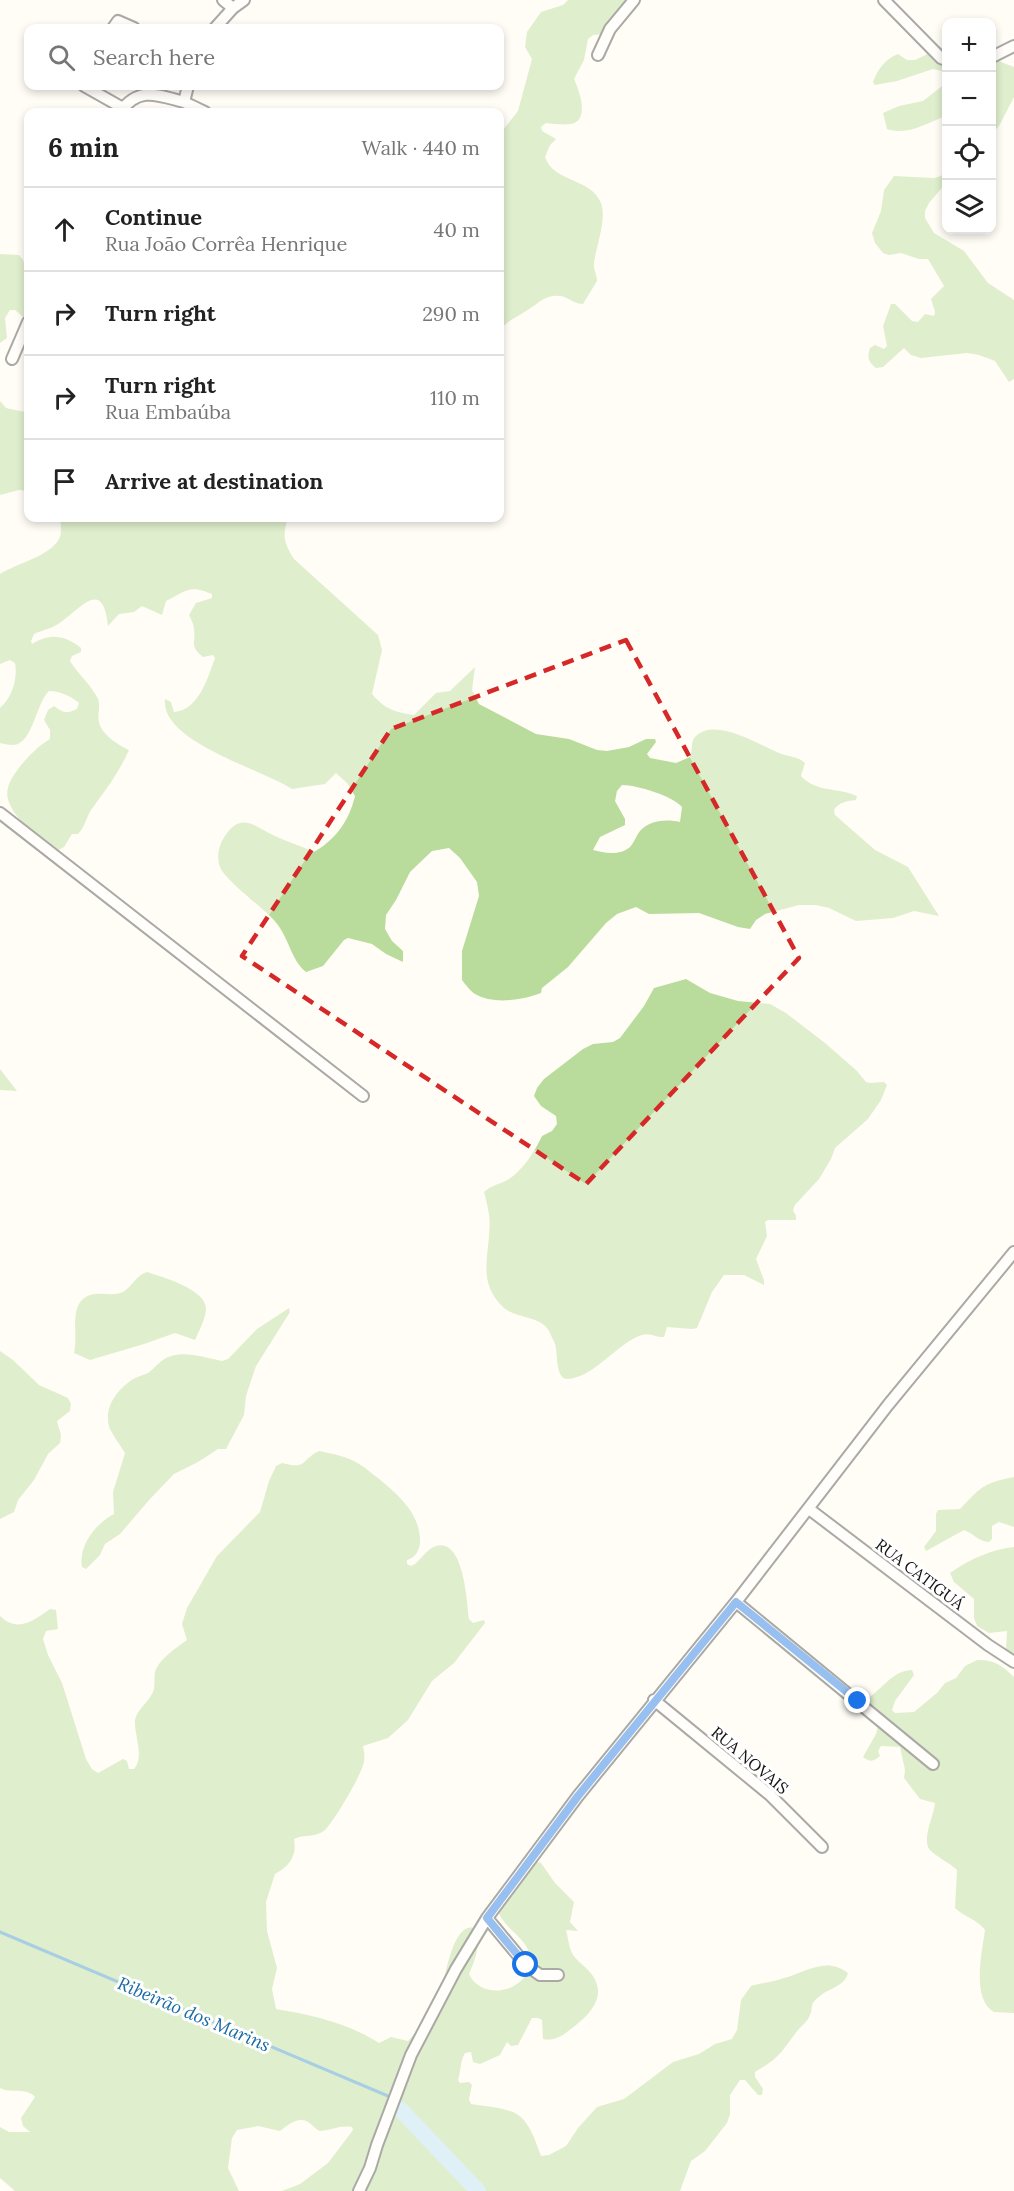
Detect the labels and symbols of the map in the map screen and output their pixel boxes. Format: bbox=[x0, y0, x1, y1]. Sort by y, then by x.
street label: RUA CATIGUÁ bbox=[872, 1534, 969, 1614]
route end bbox=[844, 1687, 870, 1713]
street label: RUA NOVAIS bbox=[707, 1722, 793, 1798]
route start bbox=[512, 1951, 538, 1977]
water label: Ribeirão dos Marins bbox=[114, 1971, 274, 2057]

